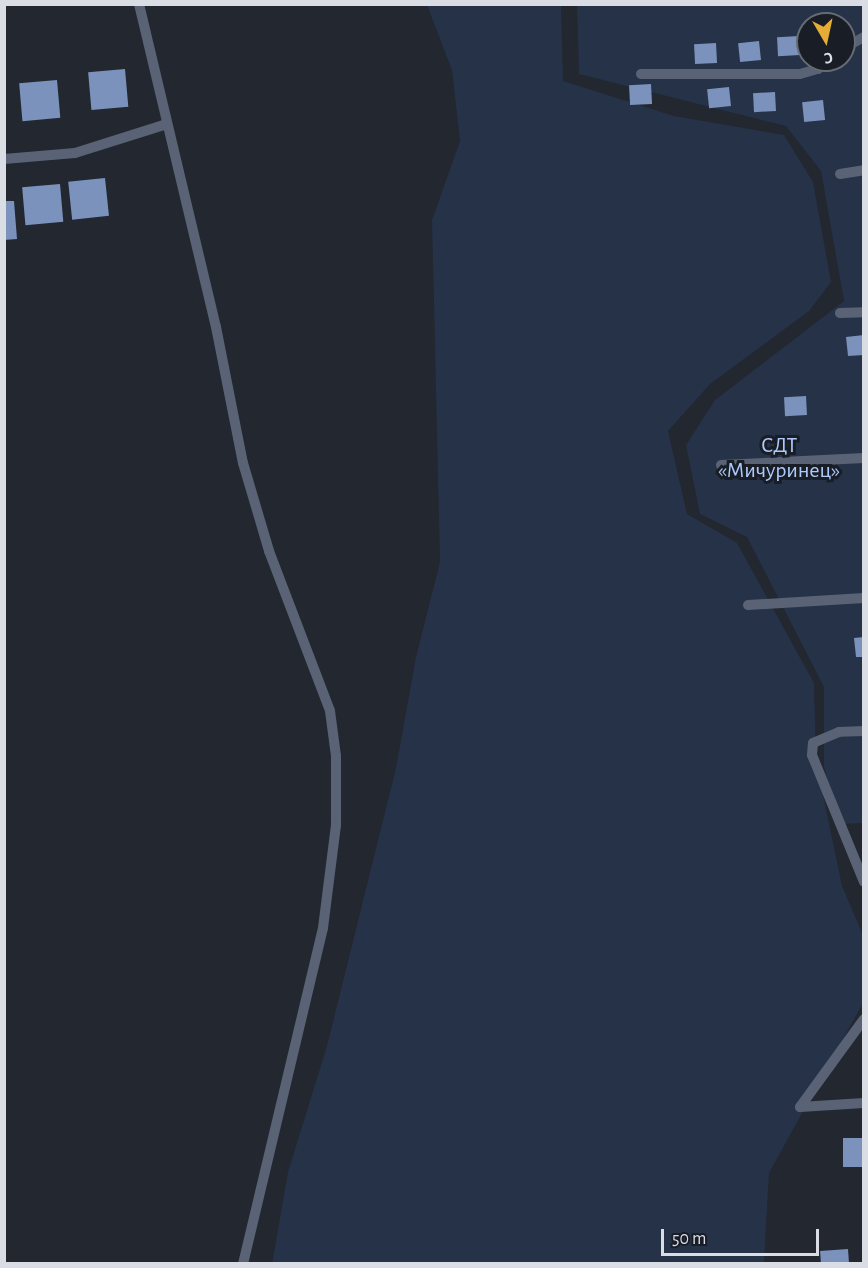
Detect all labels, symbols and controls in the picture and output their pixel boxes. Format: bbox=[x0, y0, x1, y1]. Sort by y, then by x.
north arrow bbox=[796, 12, 856, 72]
text: С bbox=[823, 49, 834, 66]
park label: СДТ «Мичуринец» bbox=[718, 432, 840, 484]
scale bar bbox=[664, 1217, 822, 1255]
text: 50 m bbox=[672, 1230, 706, 1248]

